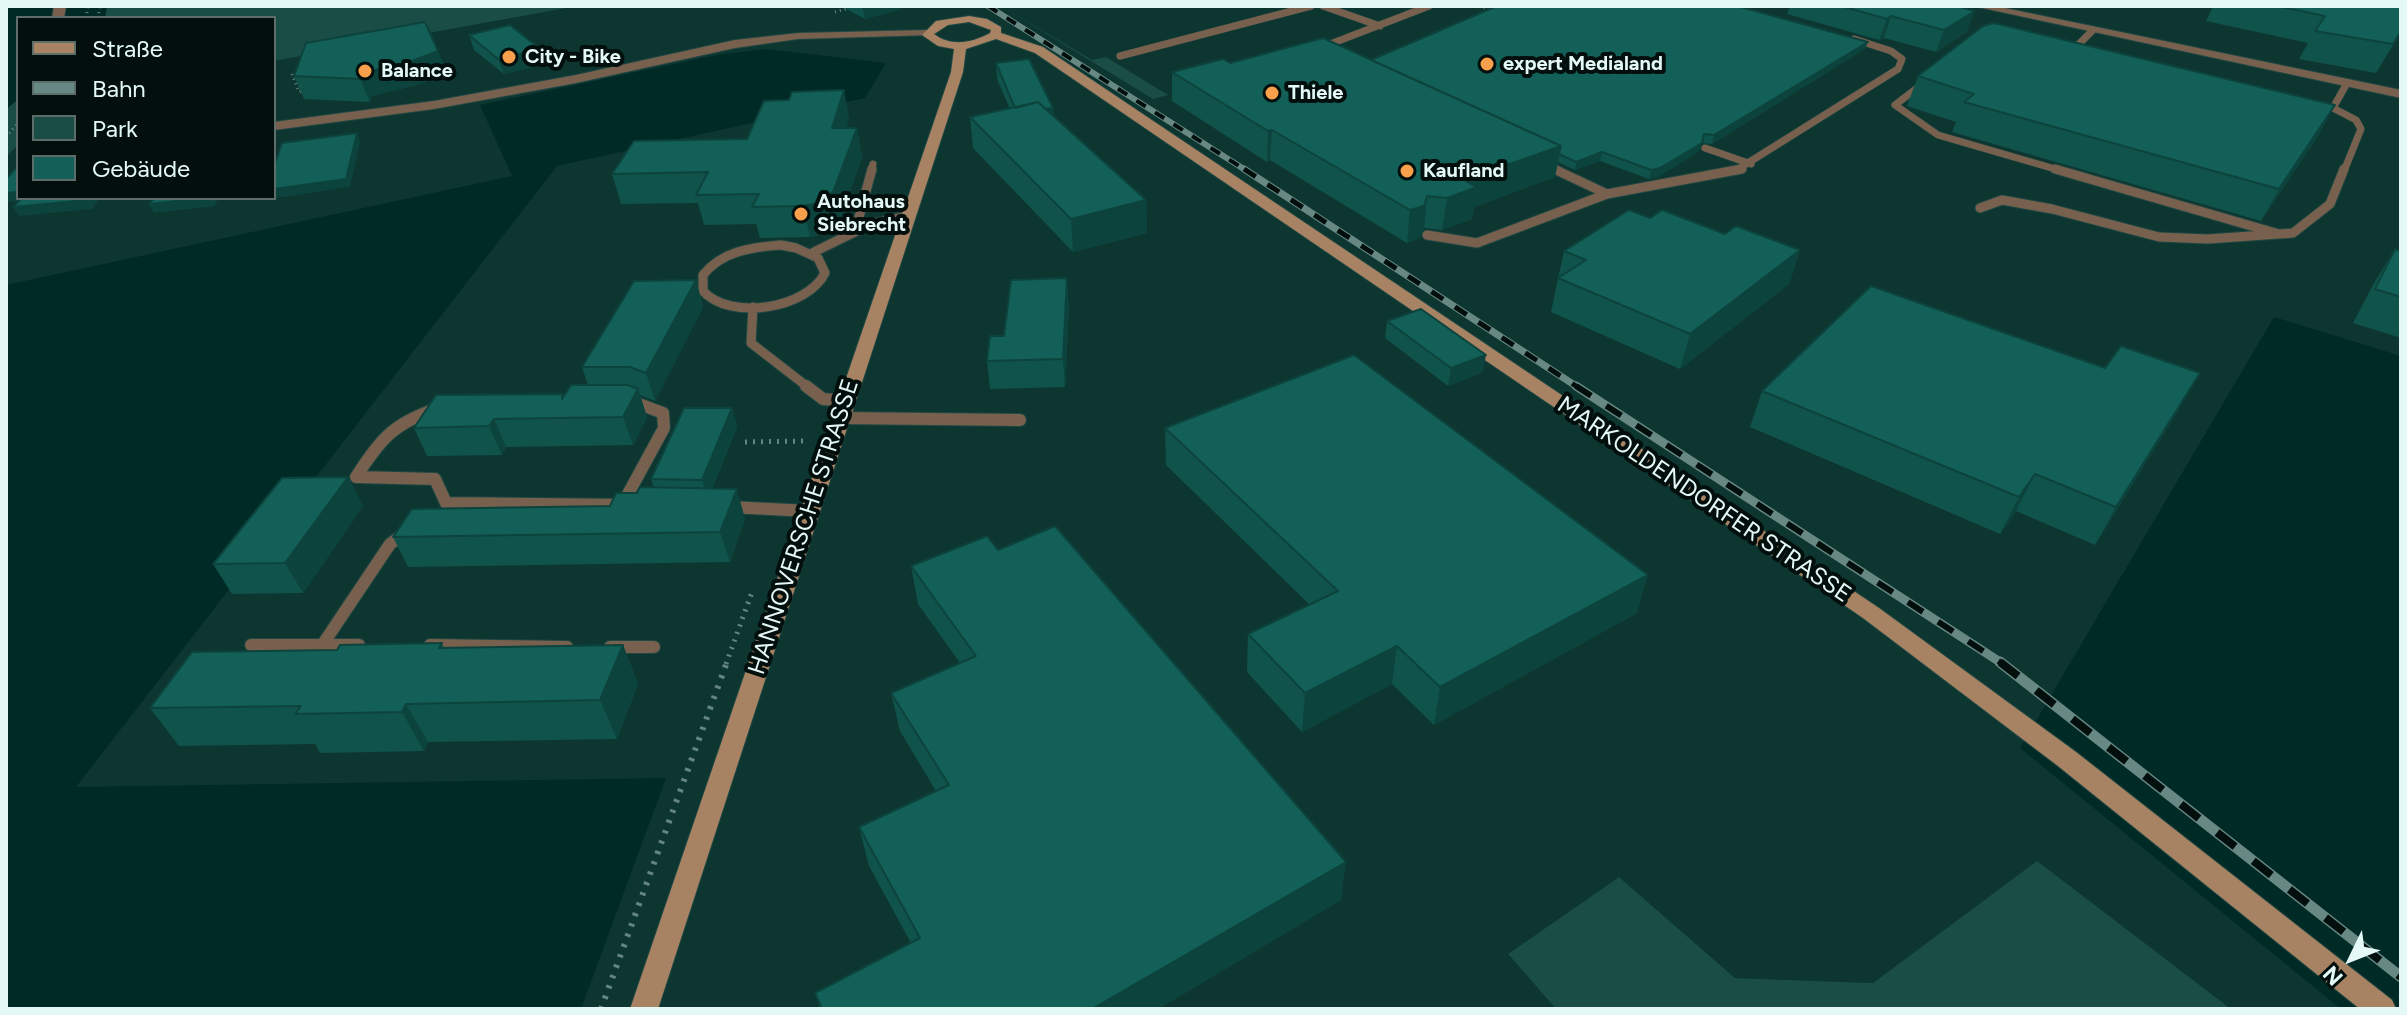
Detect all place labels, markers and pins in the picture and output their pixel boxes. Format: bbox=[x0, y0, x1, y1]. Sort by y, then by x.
place label: City - Bike bbox=[525, 45, 621, 69]
marker: City - Bike bbox=[500, 48, 518, 66]
place label: expert Medialand bbox=[1503, 52, 1663, 76]
marker: expert Medialand bbox=[1478, 55, 1496, 73]
place label: Balance bbox=[381, 59, 453, 83]
marker: Balance bbox=[356, 62, 374, 80]
place label: Thiele bbox=[1288, 81, 1343, 105]
marker: Thiele bbox=[1263, 84, 1281, 102]
place label: Kaufland bbox=[1423, 159, 1504, 183]
marker: Kaufland bbox=[1398, 162, 1416, 180]
place label: Autohaus Siebrecht bbox=[817, 190, 906, 237]
marker: Autohaus Siebrecht bbox=[792, 205, 810, 223]

